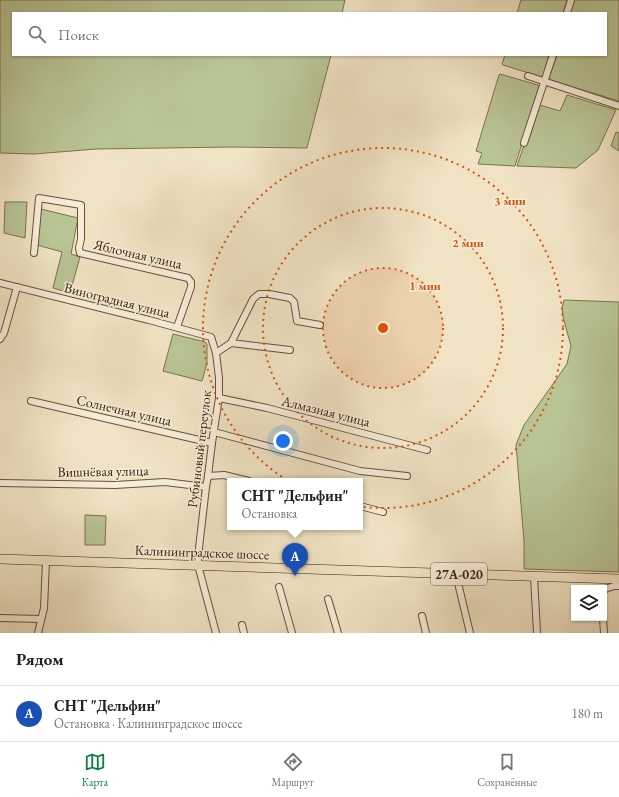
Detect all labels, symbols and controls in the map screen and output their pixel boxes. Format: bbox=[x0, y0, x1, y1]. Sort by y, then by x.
search box bbox=[12, 12, 607, 56]
icon: search bbox=[26, 23, 48, 45]
text: Поиск bbox=[58, 25, 99, 44]
text: 3 мин bbox=[494, 193, 526, 209]
street label: Яблочная улица bbox=[91, 235, 184, 273]
text: 2 мин bbox=[452, 235, 484, 251]
street label: Виноградная улица bbox=[62, 278, 172, 322]
text: 1 мин bbox=[409, 278, 441, 294]
centre of rings bbox=[376, 321, 390, 335]
street label: Рубиновый переулок bbox=[183, 389, 215, 509]
street label: Солнечная улица bbox=[75, 390, 174, 430]
street label: Алмазная улица bbox=[279, 391, 373, 431]
your location bbox=[273, 431, 293, 451]
street label: Вишнёвая улица bbox=[57, 461, 149, 481]
popup bbox=[227, 478, 363, 530]
text: СНТ "Дельфин" bbox=[241, 486, 349, 505]
text: Остановка bbox=[241, 505, 297, 522]
street label: Калининградское шоссе bbox=[134, 541, 270, 563]
pin: A bbox=[282, 543, 308, 576]
road number: 27А-020 bbox=[431, 563, 487, 585]
map controls bbox=[571, 585, 607, 621]
button: layers bbox=[571, 585, 607, 621]
text: Рядом bbox=[16, 648, 64, 670]
text: СНТ "Дельфин" bbox=[54, 696, 161, 715]
text: A bbox=[24, 705, 34, 722]
text: 180 m bbox=[572, 705, 603, 722]
text: Остановка · Калининградское шоссе bbox=[54, 715, 243, 732]
tab: Карта bbox=[82, 751, 108, 789]
tab: Маршрут bbox=[272, 751, 314, 789]
tab: Сохранённые bbox=[477, 751, 537, 789]

